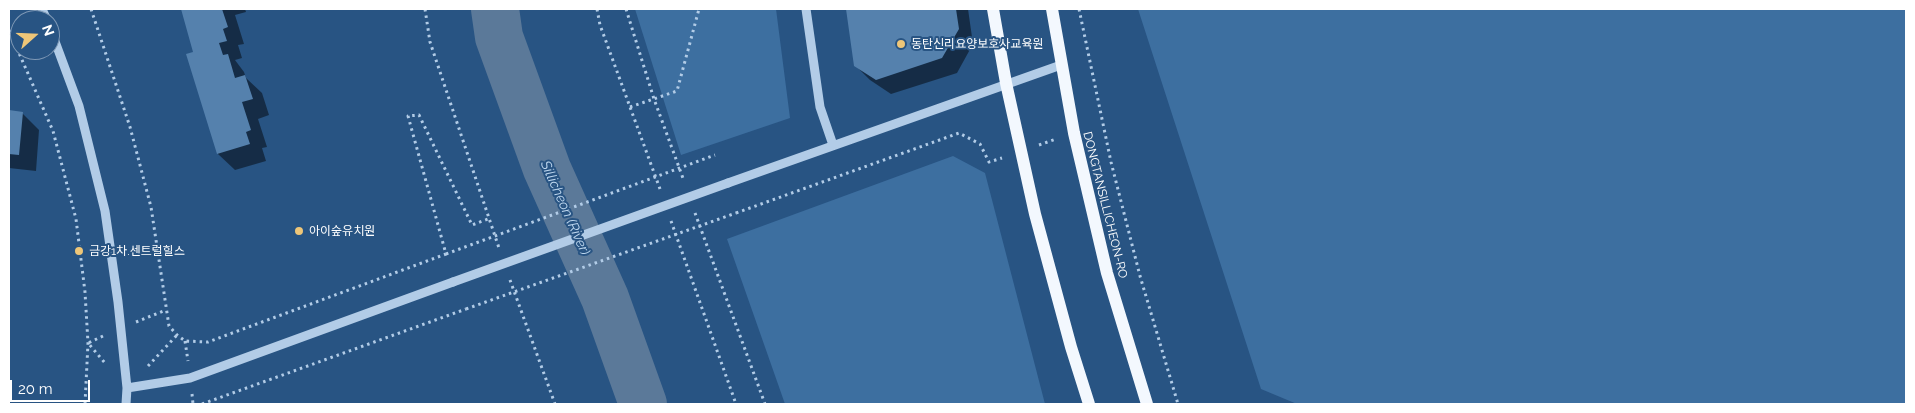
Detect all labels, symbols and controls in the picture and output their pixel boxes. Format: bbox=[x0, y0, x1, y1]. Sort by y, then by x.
north arrow bbox=[10, 10, 60, 60]
text: N bbox=[39, 22, 58, 38]
place label: 동탄신리요양보호사교육원 bbox=[911, 37, 1043, 51]
marker: 동탄신리요양보호사교육원 bbox=[895, 38, 907, 50]
street label: DONGTANSILLICHEON-RO bbox=[1080, 130, 1130, 280]
water label: Sillicheon (River) bbox=[537, 158, 593, 258]
place label: 아이숲유치원 bbox=[309, 224, 375, 238]
marker: 아이숲유치원 bbox=[293, 225, 305, 237]
place label: 금강1차.센트럴힐스 bbox=[89, 244, 185, 258]
marker: 금강1차.센트럴힐스 bbox=[73, 245, 85, 257]
scale bar bbox=[12, 370, 92, 402]
text: 20 m bbox=[18, 380, 53, 398]

